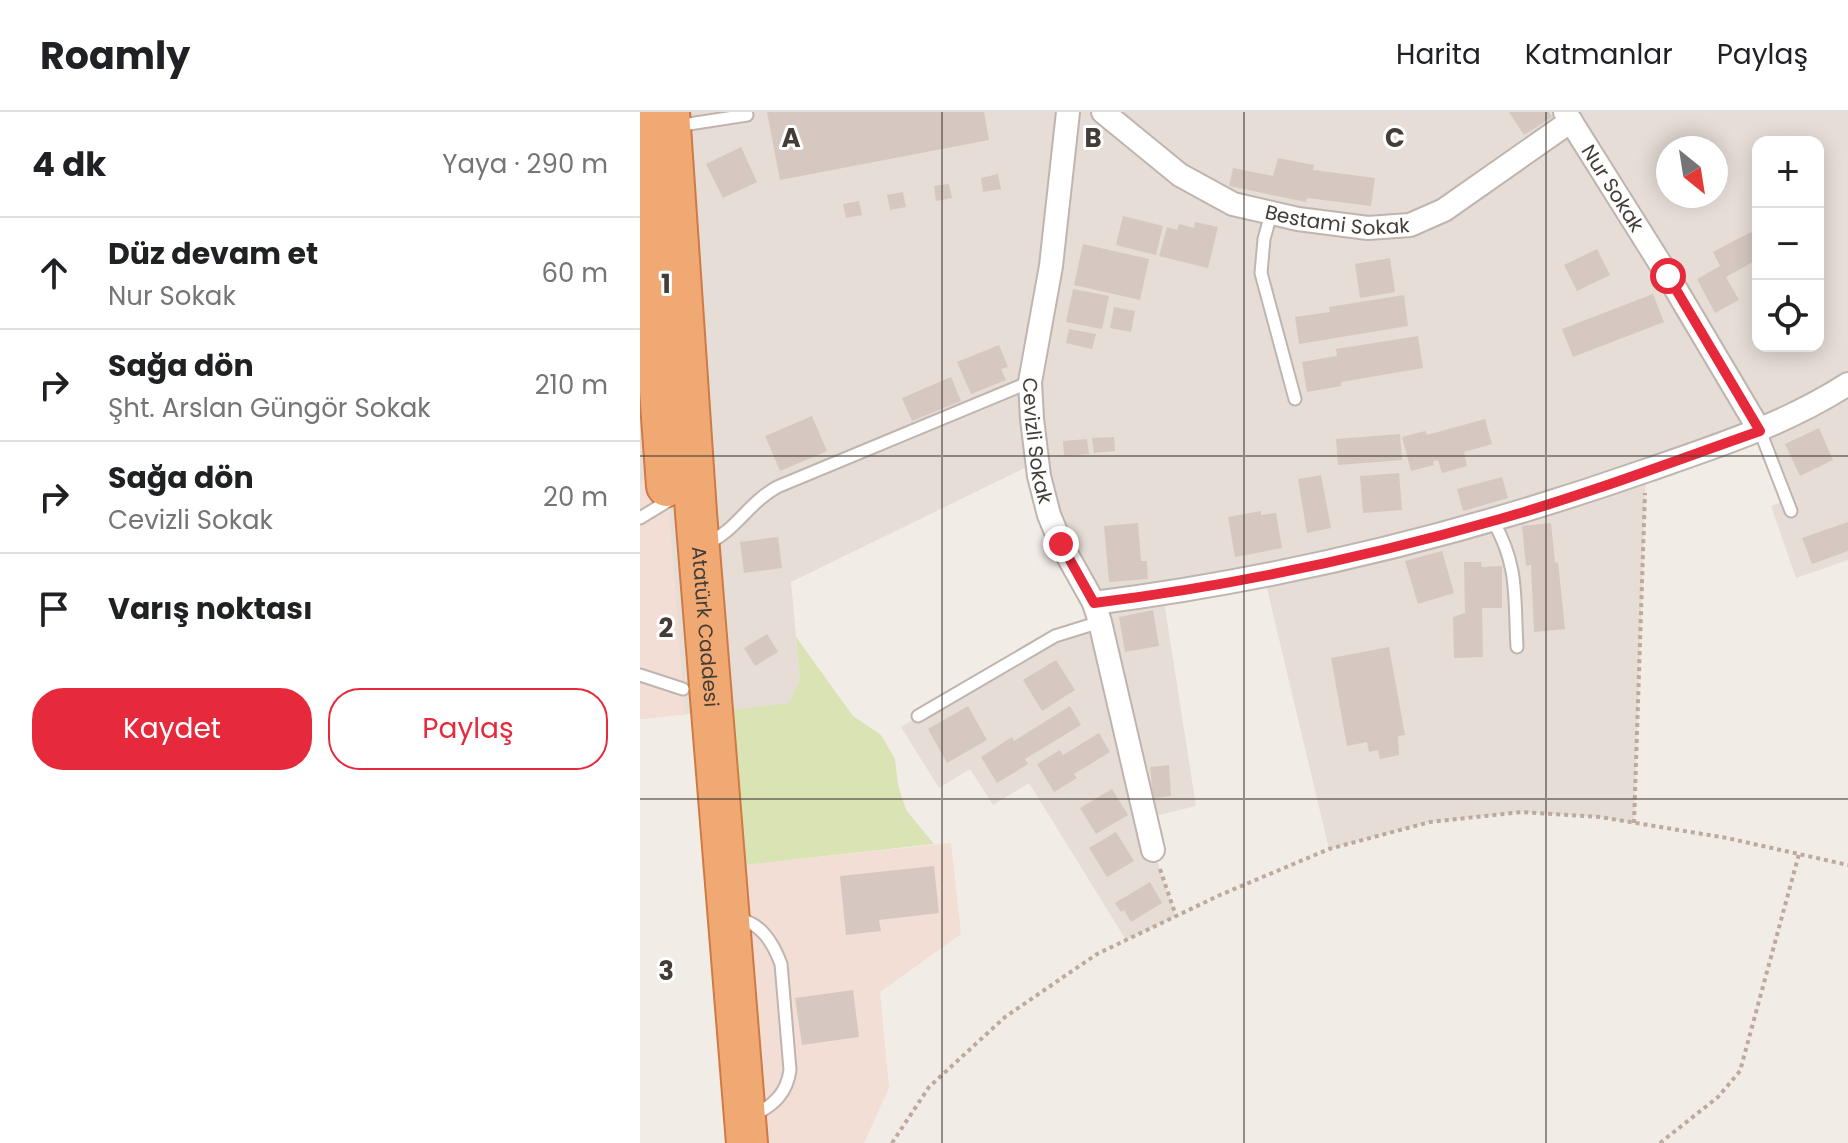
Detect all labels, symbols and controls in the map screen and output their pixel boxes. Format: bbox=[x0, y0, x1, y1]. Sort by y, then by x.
text: Roamly bbox=[40, 29, 190, 82]
text: Harita bbox=[1396, 35, 1481, 74]
text: Katmanlar bbox=[1525, 35, 1673, 74]
text: Paylaş bbox=[1717, 35, 1808, 74]
text: A bbox=[781, 120, 801, 156]
text: B bbox=[1084, 120, 1102, 156]
text: C bbox=[1385, 120, 1405, 156]
north arrow bbox=[1656, 136, 1728, 208]
map controls bbox=[1752, 136, 1824, 352]
button: + bbox=[1752, 136, 1824, 208]
street label: Nur Sokak bbox=[1575, 139, 1651, 238]
text: 4 dk bbox=[32, 140, 106, 188]
text: Yaya · 290 m bbox=[442, 146, 608, 182]
street label: Bestami Sokak bbox=[1262, 198, 1411, 242]
button: − bbox=[1752, 208, 1824, 280]
text: Düz devam et bbox=[108, 232, 318, 275]
icon: ahead bbox=[32, 251, 76, 295]
text: 60 m bbox=[541, 255, 608, 291]
route start bbox=[1650, 258, 1686, 294]
text: 1 bbox=[661, 266, 671, 302]
text: Nur Sokak bbox=[108, 278, 236, 314]
button: locate bbox=[1752, 280, 1824, 352]
text: Sağa dön bbox=[108, 344, 254, 387]
icon: right bbox=[32, 363, 76, 407]
text: 210 m bbox=[535, 367, 608, 403]
street label: Cevizli Sokak bbox=[1016, 377, 1060, 507]
text: Şht. Arslan Güngör Sokak bbox=[108, 390, 431, 426]
text: Sağa dön bbox=[108, 456, 254, 499]
icon: right bbox=[32, 475, 76, 519]
text: 20 m bbox=[543, 479, 608, 515]
text: Cevizli Sokak bbox=[108, 502, 273, 538]
route end bbox=[1043, 526, 1079, 562]
street label: Atatürk Caddesi bbox=[685, 545, 726, 708]
icon: arrive bbox=[32, 587, 76, 631]
text: Varış noktası bbox=[108, 587, 313, 630]
text: 2 bbox=[659, 610, 674, 646]
button: Kaydet bbox=[32, 688, 312, 770]
button: Paylaş bbox=[328, 688, 608, 770]
text: 3 bbox=[658, 953, 674, 989]

